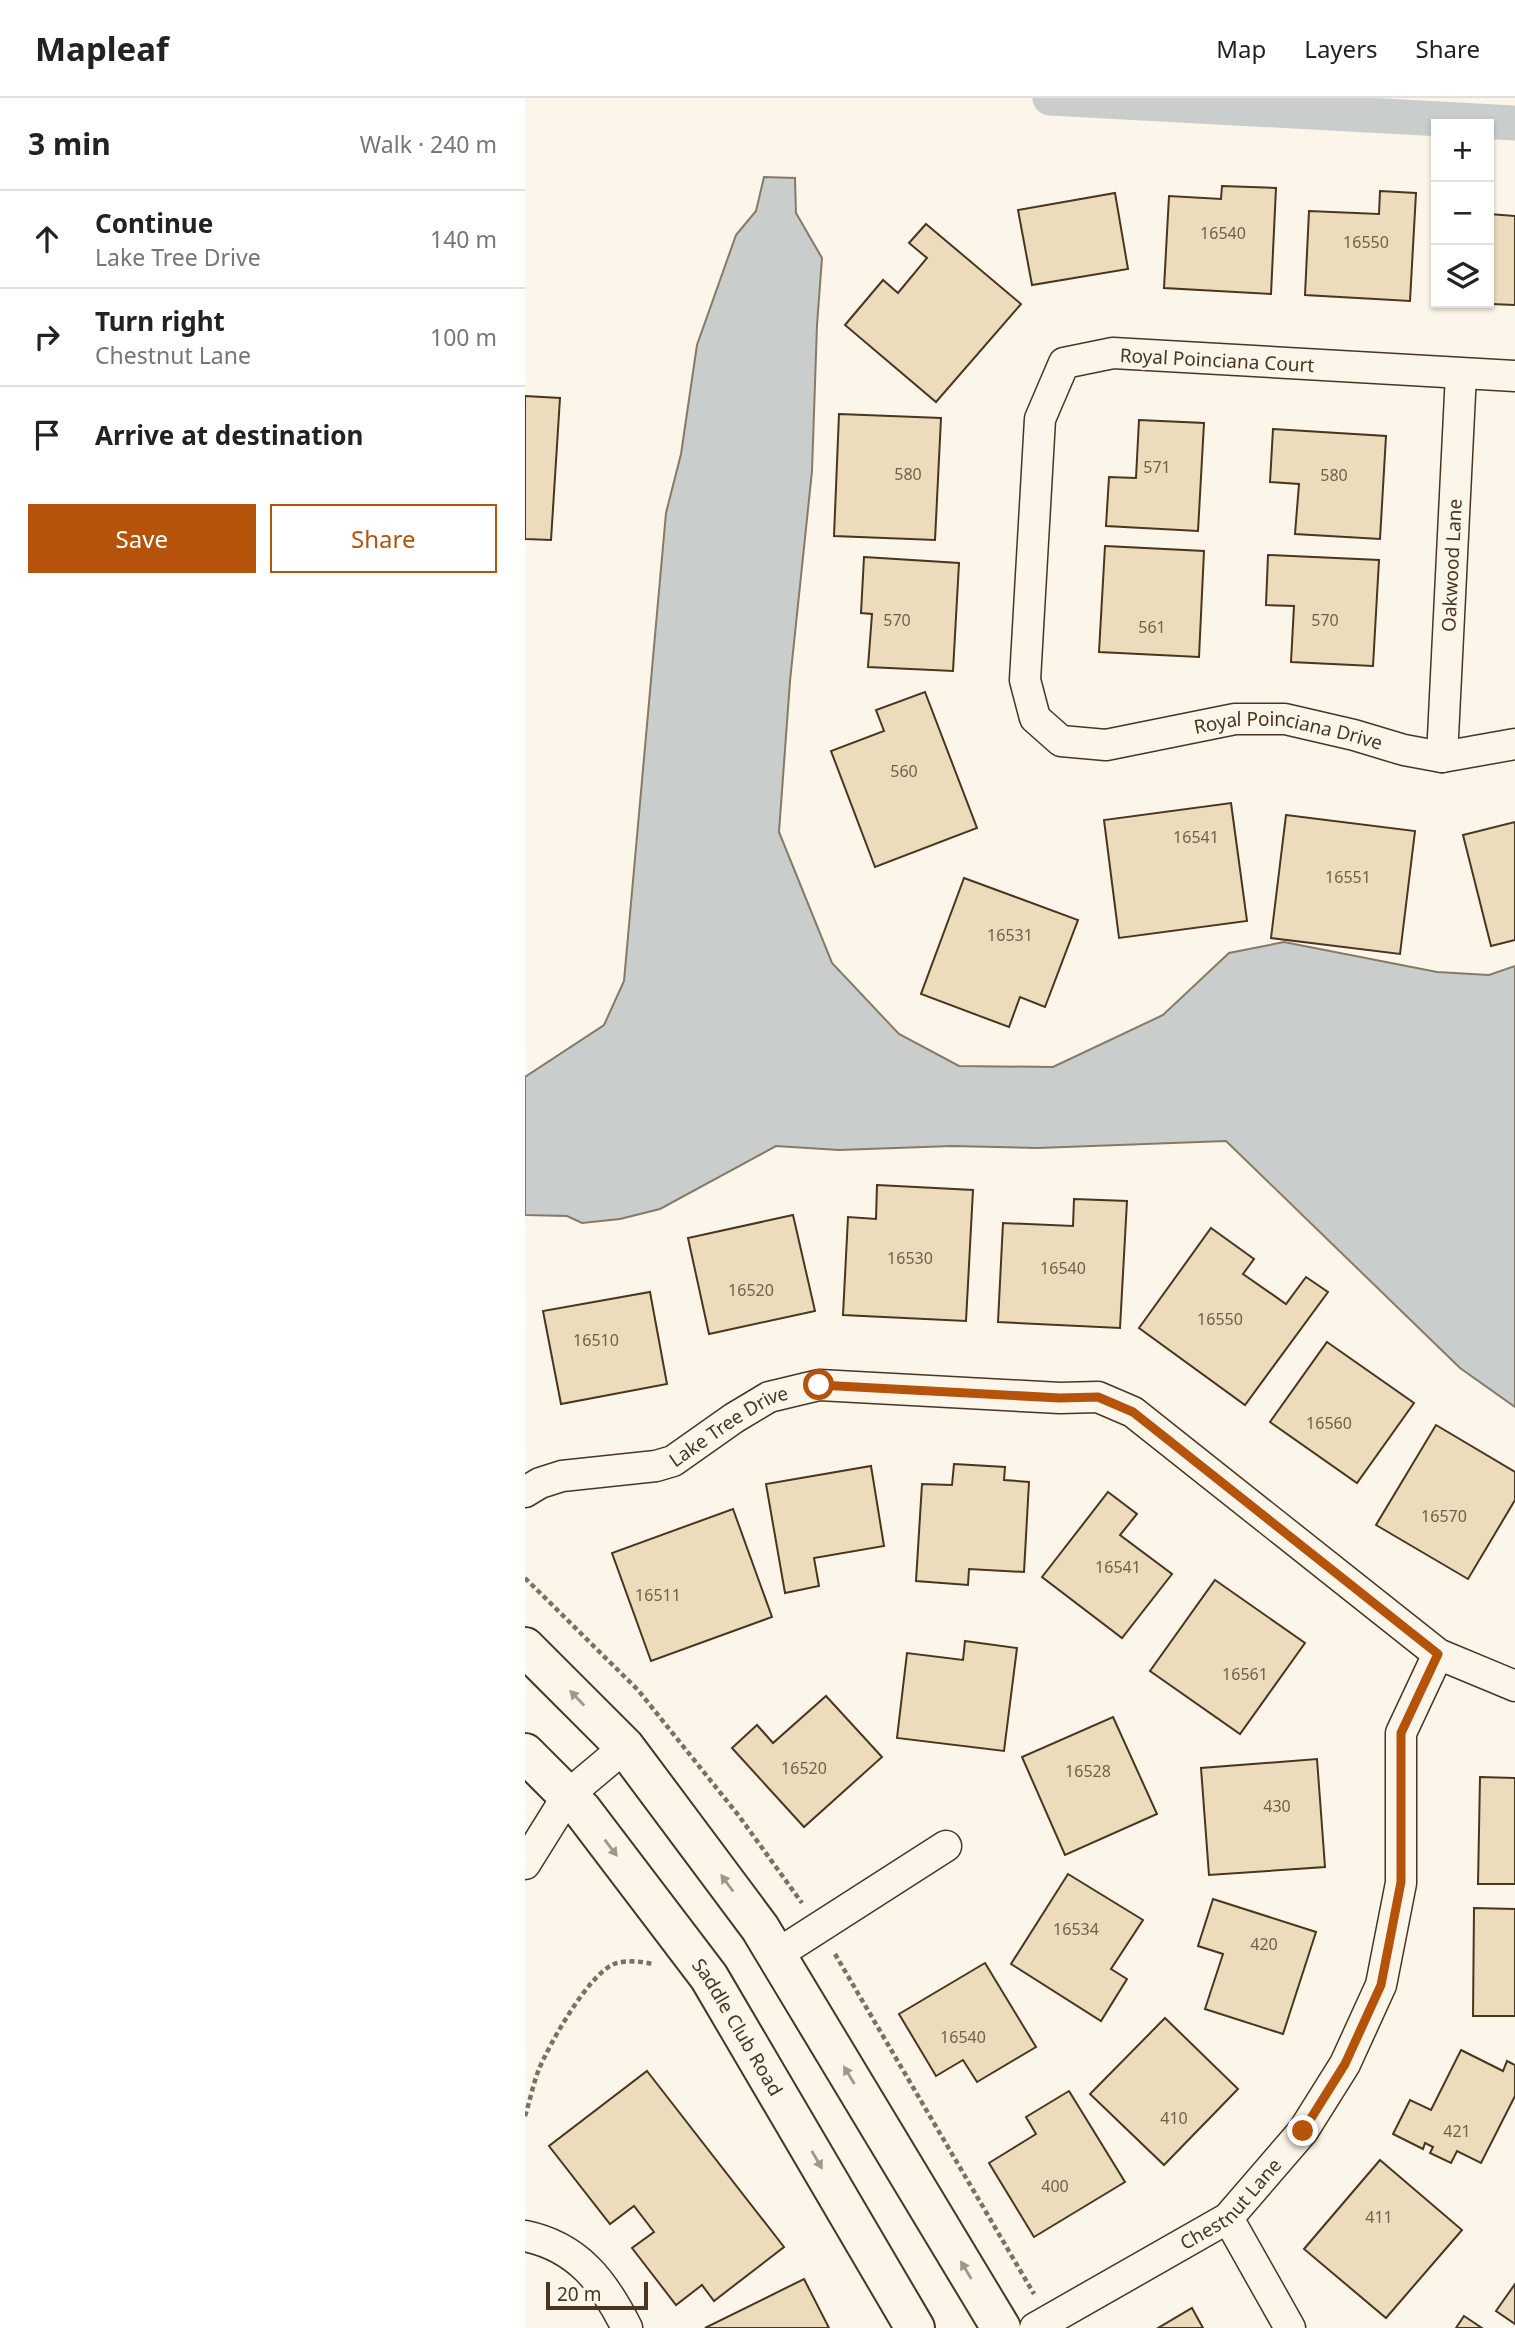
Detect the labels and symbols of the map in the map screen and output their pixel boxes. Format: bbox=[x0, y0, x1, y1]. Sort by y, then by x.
house number: 16540 bbox=[1200, 222, 1246, 244]
house number: 16550 bbox=[1343, 231, 1389, 253]
street label: Royal Poinciana Court bbox=[1119, 342, 1315, 378]
house number: 571 bbox=[1143, 456, 1171, 478]
house number: 580 bbox=[894, 463, 922, 485]
house number: 580 bbox=[1320, 464, 1348, 486]
street label: Oakwood Lane bbox=[1435, 498, 1468, 632]
house number: 570 bbox=[883, 609, 911, 631]
house number: 570 bbox=[1311, 609, 1339, 631]
house number: 561 bbox=[1138, 616, 1166, 638]
street label: Royal Poinciana Drive bbox=[1191, 706, 1386, 756]
house number: 560 bbox=[890, 760, 918, 782]
house number: 16541 bbox=[1173, 826, 1219, 848]
house number: 16551 bbox=[1325, 866, 1371, 888]
house number: 16531 bbox=[987, 924, 1033, 946]
house number: 16530 bbox=[887, 1247, 933, 1269]
house number: 16540 bbox=[1040, 1257, 1086, 1279]
house number: 16520 bbox=[728, 1279, 774, 1301]
house number: 16550 bbox=[1197, 1308, 1243, 1330]
house number: 16510 bbox=[573, 1329, 619, 1351]
route start bbox=[803, 1369, 834, 1400]
street label: Lake Tree Drive bbox=[664, 1380, 791, 1473]
house number: 16560 bbox=[1306, 1412, 1352, 1434]
house number: 16570 bbox=[1421, 1505, 1467, 1527]
house number: 16541 bbox=[1095, 1556, 1141, 1578]
house number: 16511 bbox=[635, 1584, 681, 1606]
house number: 16561 bbox=[1222, 1663, 1268, 1685]
one-way arrow bbox=[569, 1689, 586, 1706]
house number: 16520 bbox=[781, 1757, 827, 1779]
house number: 16528 bbox=[1065, 1760, 1111, 1782]
house number: 430 bbox=[1263, 1795, 1291, 1817]
one-way arrow bbox=[604, 1839, 618, 1857]
one-way arrow bbox=[720, 1873, 734, 1892]
house number: 16534 bbox=[1053, 1918, 1099, 1940]
house number: 420 bbox=[1250, 1933, 1278, 1955]
street label: Saddle Club Road bbox=[686, 1953, 789, 2101]
house number: 16540 bbox=[940, 2026, 986, 2048]
one-way arrow bbox=[842, 2065, 855, 2084]
house number: 410 bbox=[1160, 2107, 1188, 2129]
route end bbox=[1287, 2115, 1318, 2146]
house number: 421 bbox=[1443, 2120, 1471, 2142]
one-way arrow bbox=[810, 2151, 823, 2170]
street label: Chestnut Lane bbox=[1175, 2152, 1287, 2256]
house number: 400 bbox=[1041, 2175, 1069, 2197]
house number: 411 bbox=[1365, 2206, 1393, 2228]
one-way arrow bbox=[960, 2260, 972, 2279]
scale bar bbox=[546, 2279, 647, 2311]

